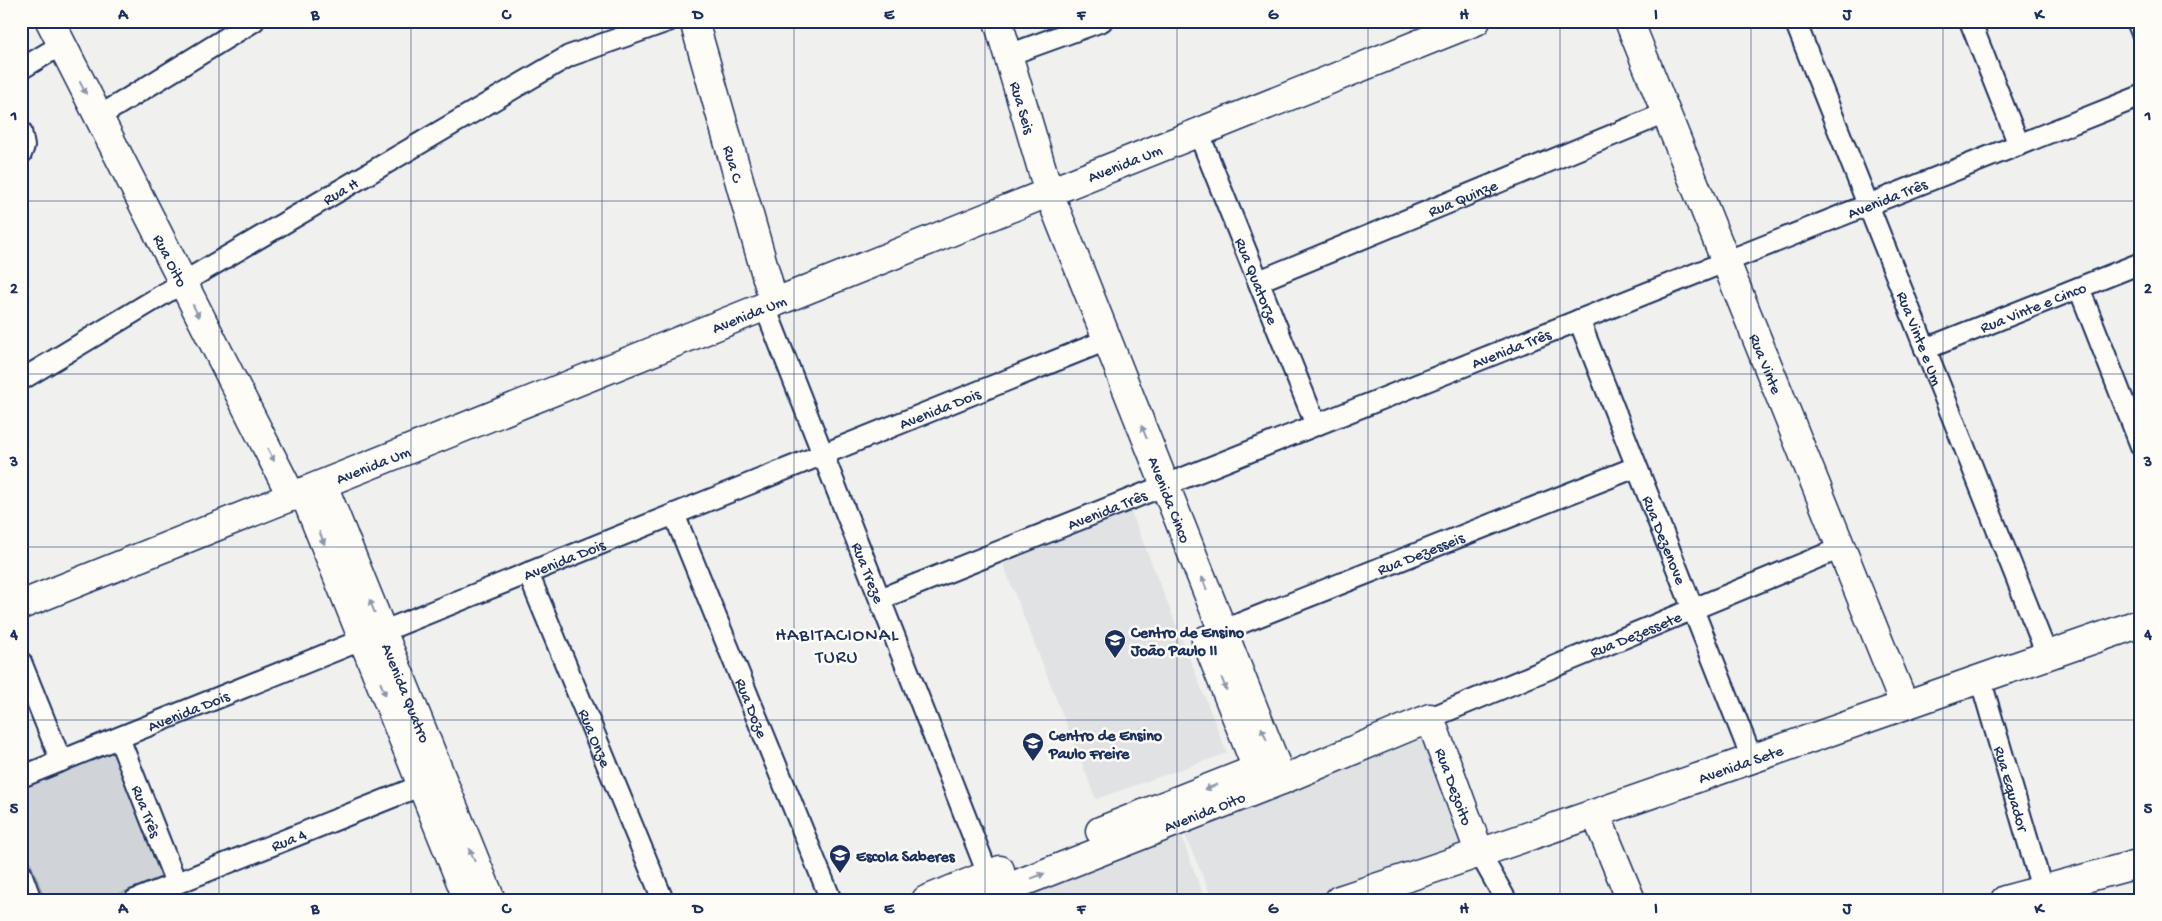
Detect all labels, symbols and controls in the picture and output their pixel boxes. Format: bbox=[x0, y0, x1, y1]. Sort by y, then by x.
text: A bbox=[117, 7, 129, 26]
text: B bbox=[310, 7, 320, 26]
text: C bbox=[501, 7, 512, 26]
text: D bbox=[691, 7, 704, 26]
text: E bbox=[884, 7, 895, 26]
text: F bbox=[1076, 7, 1087, 26]
text: G bbox=[1268, 7, 1279, 26]
text: H bbox=[1459, 7, 1469, 26]
text: I bbox=[1654, 7, 1658, 26]
text: J bbox=[1842, 7, 1853, 26]
text: K bbox=[2034, 7, 2046, 26]
street label: Rua Seis bbox=[1003, 80, 1037, 138]
one-way arrow bbox=[79, 81, 87, 95]
text: 1 bbox=[10, 108, 17, 127]
text: 1 bbox=[2144, 108, 2151, 127]
street label: Avenida Um bbox=[1086, 142, 1166, 189]
street label: Rua C bbox=[717, 144, 746, 186]
street label: Rua H bbox=[321, 175, 363, 211]
street label: Avenida Três bbox=[1846, 176, 1932, 225]
street label: Rua Quinze bbox=[1426, 177, 1502, 223]
street label: Rua Oito bbox=[147, 232, 190, 291]
street label: Rua Quatorze bbox=[1229, 236, 1281, 329]
street label: Rua Vinte e Cinco bbox=[1978, 280, 2090, 339]
text: 2 bbox=[10, 281, 18, 300]
text: 2 bbox=[2144, 281, 2152, 300]
street label: Rua Vinte e Um bbox=[1890, 289, 1945, 390]
street label: Avenida Um bbox=[710, 293, 790, 340]
one-way arrow bbox=[192, 304, 200, 318]
street label: Avenida Três bbox=[1469, 326, 1555, 375]
street label: Rua Vinte bbox=[1743, 332, 1784, 398]
street label: Avenida Dois bbox=[897, 385, 985, 436]
one-way arrow bbox=[1140, 424, 1148, 439]
street label: Avenida Um bbox=[334, 443, 415, 491]
one-way arrow bbox=[267, 448, 275, 463]
text: 3 bbox=[9, 454, 18, 473]
text: 3 bbox=[2143, 454, 2152, 473]
street label: Avenida Cinco bbox=[1142, 455, 1193, 547]
street label: Avenida Três bbox=[1065, 487, 1151, 536]
street label: Rua Dezenove bbox=[1636, 494, 1689, 589]
street label: Rua Dezesseis bbox=[1375, 529, 1469, 581]
one-way arrow bbox=[318, 531, 326, 546]
street label: Avenida Dois bbox=[522, 537, 609, 587]
street label: Rua Treze bbox=[845, 540, 887, 607]
one-way arrow bbox=[1200, 575, 1208, 590]
one-way arrow bbox=[368, 599, 376, 614]
street label: Rua Dezessete bbox=[1588, 609, 1686, 664]
district label: HABITACIONAL TURU bbox=[775, 625, 899, 670]
place label: Centro de Ensino João Paulo II bbox=[1130, 625, 1245, 662]
text: 4 bbox=[9, 627, 18, 646]
text: 4 bbox=[2143, 627, 2152, 646]
school or university icon: Centro de Ensino João Paulo II bbox=[1103, 628, 1127, 659]
street label: Avenida Quatro bbox=[375, 641, 432, 746]
street label: Rua Doze bbox=[729, 676, 770, 742]
one-way arrow bbox=[1220, 677, 1228, 692]
one-way arrow bbox=[379, 682, 387, 696]
street label: Avenida Dois bbox=[146, 688, 234, 738]
street label: Rua Onze bbox=[572, 707, 613, 771]
one-way arrow bbox=[1260, 727, 1268, 741]
place label: Centro de Ensino Paulo Freire bbox=[1048, 728, 1163, 765]
school or university icon: Centro de Ensino Paulo Freire bbox=[1021, 731, 1045, 762]
street label: Avenida Sete bbox=[1697, 743, 1787, 790]
street label: Rua Equador bbox=[1988, 744, 2031, 835]
street label: Rua Dezoito bbox=[1429, 746, 1475, 829]
street label: Rua Três bbox=[125, 783, 164, 842]
one-way arrow bbox=[1204, 783, 1219, 791]
street label: Avenida Oito bbox=[1162, 789, 1249, 838]
text: 5 bbox=[10, 801, 19, 820]
text: 5 bbox=[2144, 801, 2153, 820]
street label: Rua 4 bbox=[269, 826, 310, 858]
school or university icon: Escola Saberes bbox=[828, 843, 852, 874]
one-way arrow bbox=[468, 847, 476, 862]
place label: Escola Saberes bbox=[856, 849, 956, 868]
one-way arrow bbox=[1031, 871, 1046, 879]
text: A bbox=[117, 901, 129, 920]
text: B bbox=[310, 901, 320, 920]
text: C bbox=[501, 901, 512, 920]
text: D bbox=[691, 901, 704, 920]
text: E bbox=[884, 901, 895, 920]
text: F bbox=[1076, 901, 1087, 920]
text: G bbox=[1268, 901, 1279, 920]
text: H bbox=[1459, 901, 1469, 920]
text: I bbox=[1654, 901, 1658, 920]
text: J bbox=[1842, 901, 1853, 920]
text: K bbox=[2034, 901, 2046, 920]

